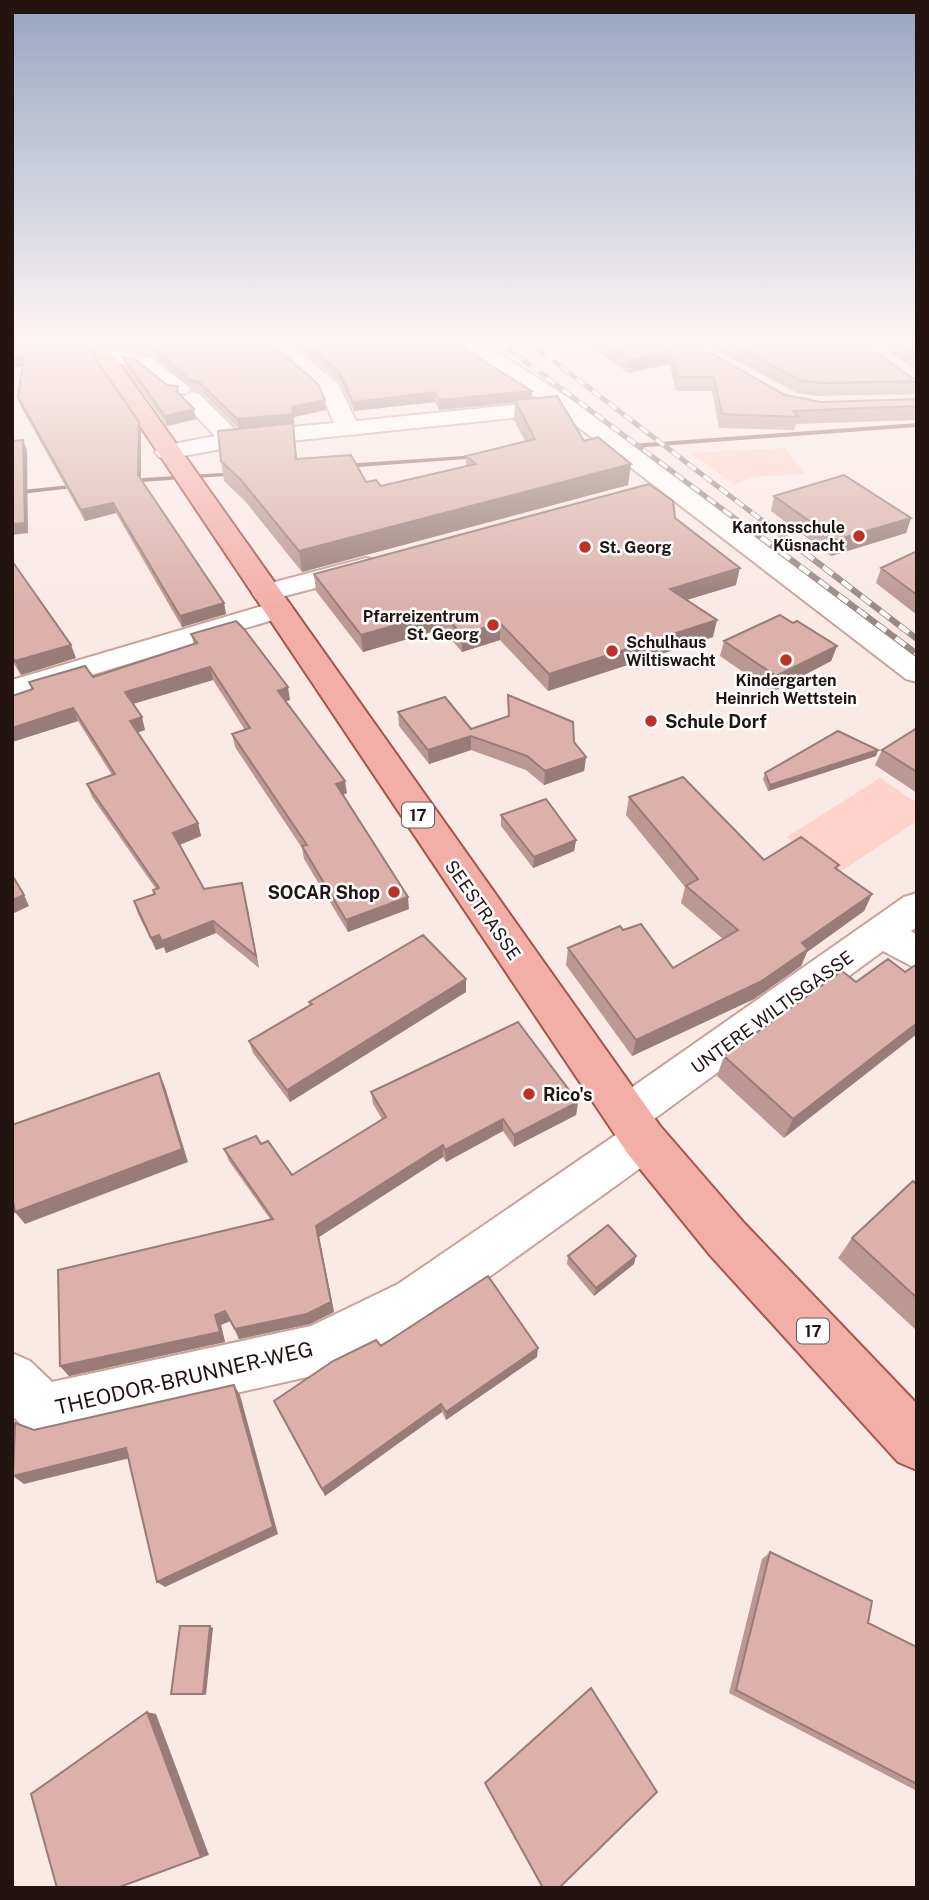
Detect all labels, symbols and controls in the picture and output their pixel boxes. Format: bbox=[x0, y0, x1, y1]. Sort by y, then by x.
place label: Kantonsschule Küsnacht bbox=[732, 518, 845, 555]
marker: Kantonsschule Küsnacht bbox=[851, 528, 867, 544]
place label: St. Georg bbox=[599, 538, 671, 557]
marker: St. Georg bbox=[577, 539, 593, 555]
place label: Pfarreizentrum St. Georg bbox=[363, 607, 479, 644]
marker: Pfarreizentrum St. Georg bbox=[485, 617, 501, 633]
place label: Schulhaus Wiltiswacht bbox=[626, 633, 716, 670]
marker: Schulhaus Wiltiswacht bbox=[604, 643, 620, 659]
marker: Kindergarten Heinrich Wettstein bbox=[778, 652, 794, 668]
place label: Kindergarten Heinrich Wettstein bbox=[715, 671, 857, 708]
place label: Schule Dorf bbox=[665, 711, 767, 732]
marker: Schule Dorf bbox=[643, 713, 659, 729]
road number: 17 bbox=[402, 802, 434, 828]
street label: SEESTRASSE bbox=[441, 856, 525, 964]
place label: SOCAR Shop bbox=[267, 882, 380, 903]
marker: SOCAR Shop bbox=[386, 884, 402, 900]
street label: UNTERE WILTISGASSE bbox=[687, 946, 857, 1078]
place label: Rico's bbox=[543, 1084, 592, 1105]
marker: Rico's bbox=[521, 1086, 537, 1102]
road number: 17 bbox=[797, 1318, 829, 1344]
street label: THEODOR-BRUNNER-WEG bbox=[53, 1336, 315, 1420]

